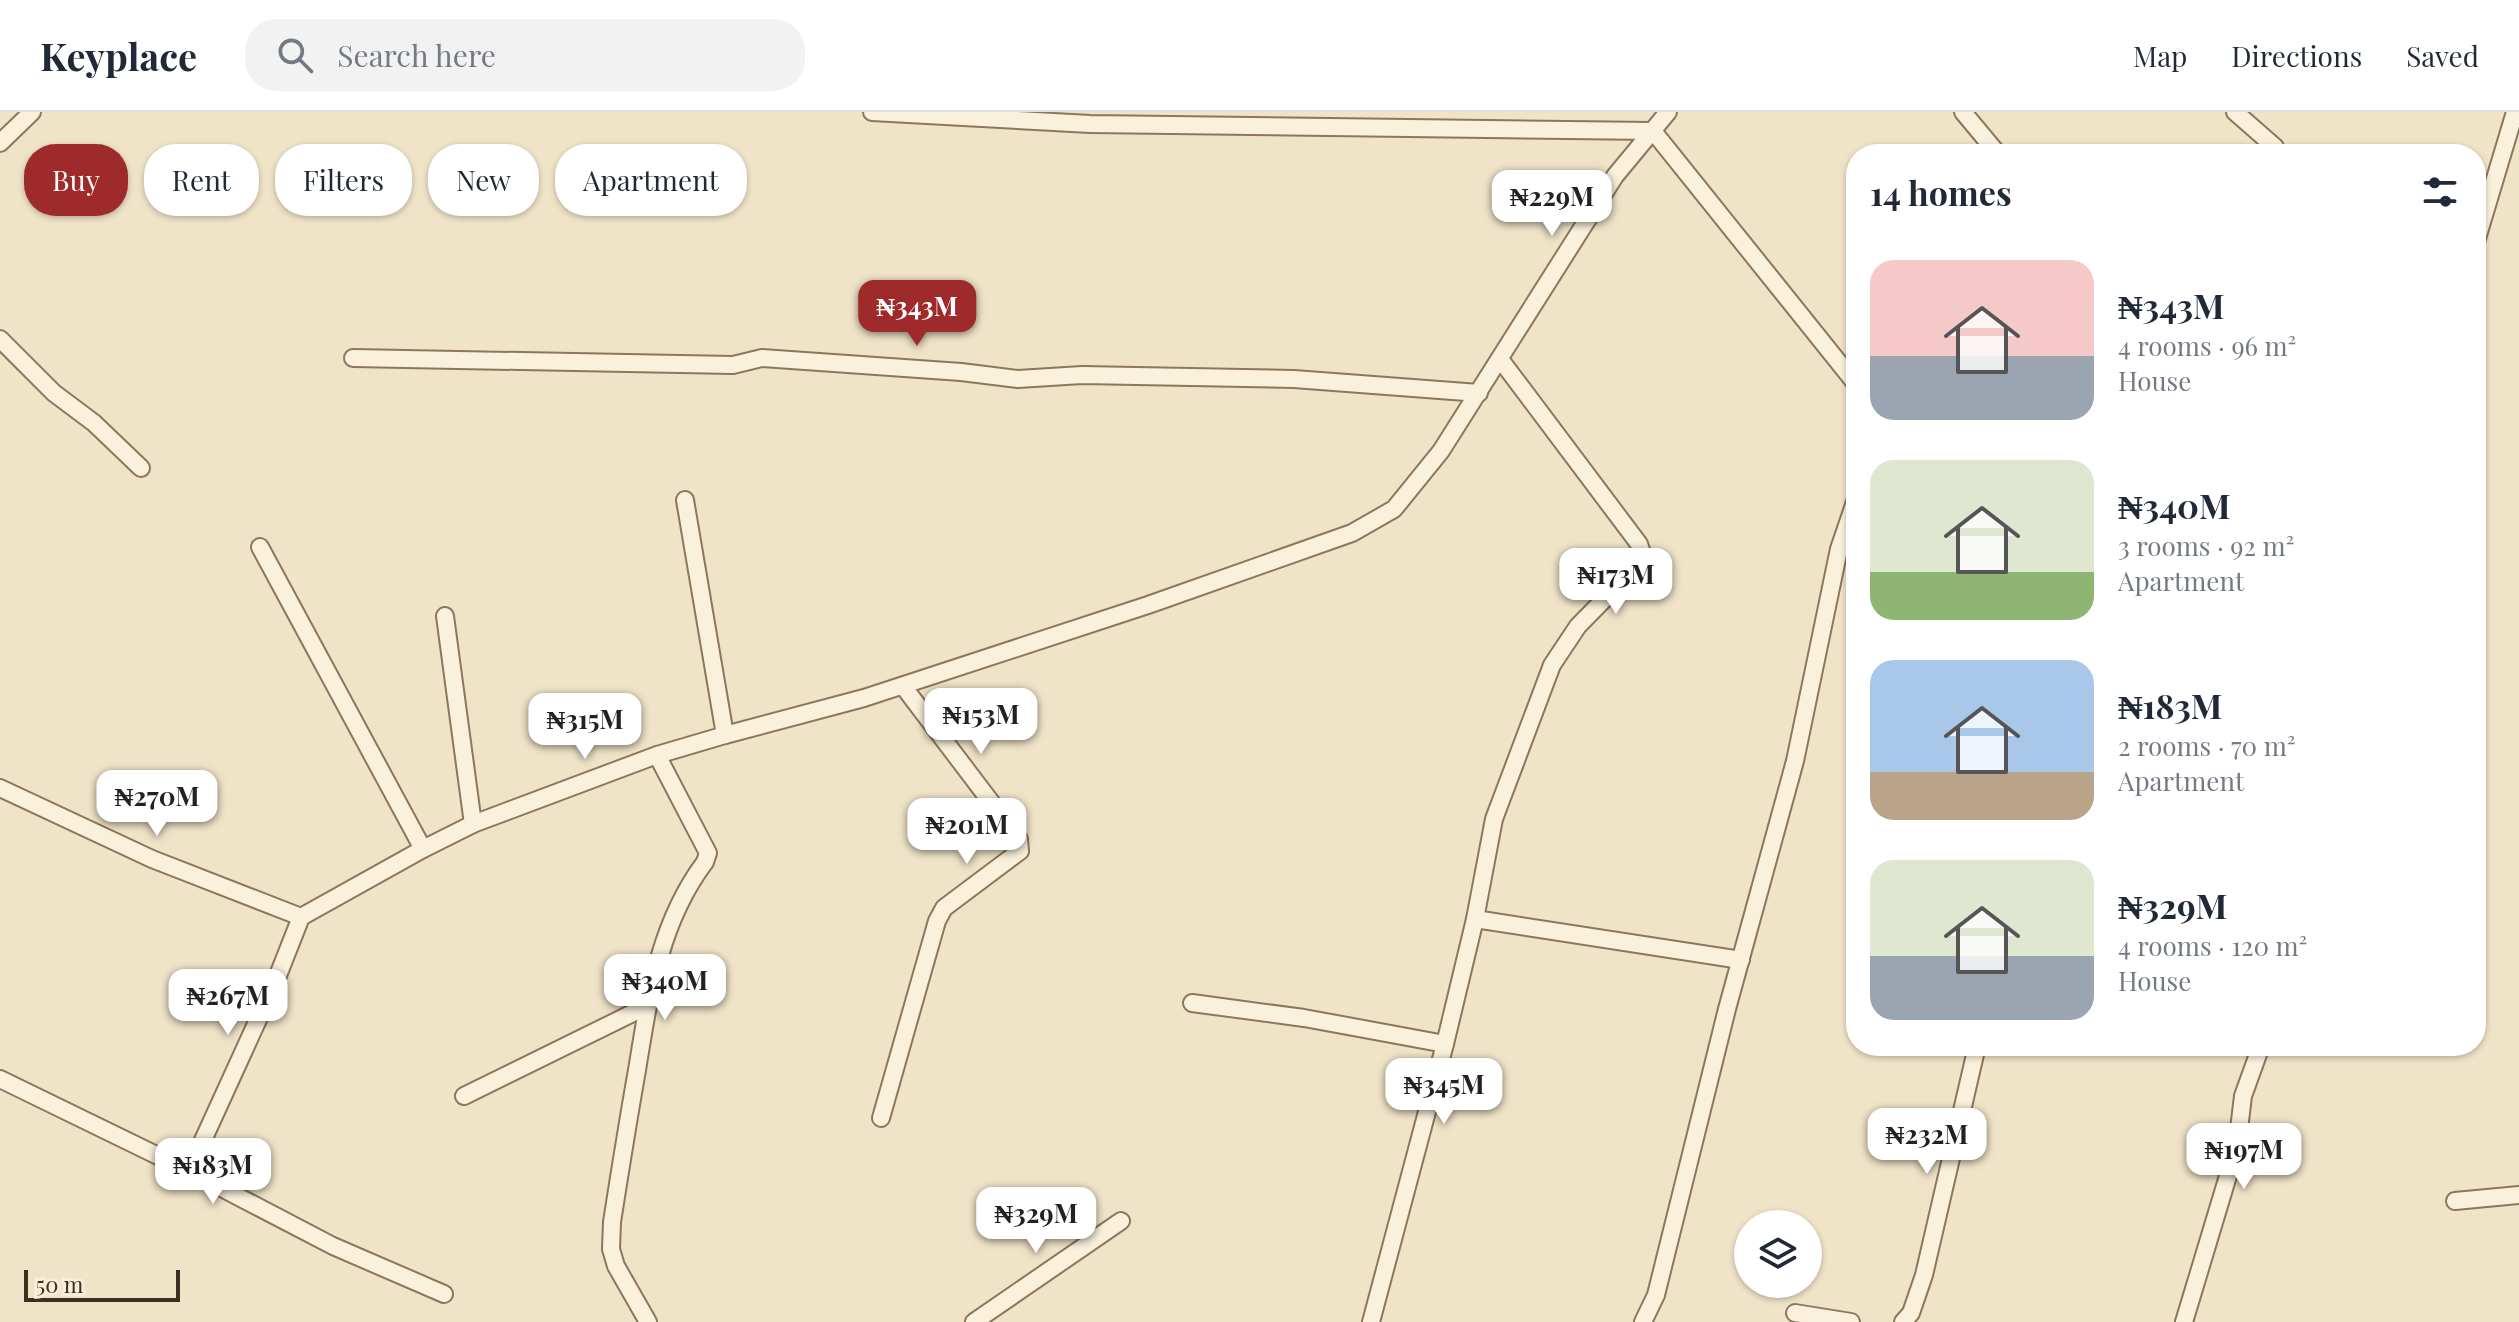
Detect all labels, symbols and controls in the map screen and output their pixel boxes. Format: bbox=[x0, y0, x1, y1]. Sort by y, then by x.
search box bbox=[245, 19, 805, 91]
text: Keyplace bbox=[40, 30, 197, 81]
icon: search bbox=[273, 33, 317, 77]
text: Search here bbox=[337, 35, 496, 75]
text: Map bbox=[2133, 37, 2187, 74]
text: Directions bbox=[2231, 37, 2362, 74]
text: Saved bbox=[2406, 37, 2479, 74]
chip: Buy bbox=[24, 144, 128, 216]
chip: Rent bbox=[144, 144, 259, 216]
chip: Filters bbox=[275, 144, 412, 216]
chip: New bbox=[428, 144, 539, 216]
chip: Apartment bbox=[555, 144, 747, 216]
text: 14 homes bbox=[1870, 169, 2012, 215]
pin: ₦229M bbox=[1496, 170, 1608, 238]
icon: filters bbox=[2418, 170, 2462, 214]
text: ₦229M bbox=[1510, 178, 1594, 213]
pin: ₦343M bbox=[861, 280, 973, 348]
text: ₦343M bbox=[2118, 282, 2225, 328]
text: ₦343M bbox=[876, 288, 958, 323]
icon: home bbox=[1934, 292, 2030, 388]
text: 4 rooms · 96 m² bbox=[2118, 328, 2296, 363]
text: House bbox=[2118, 363, 2191, 398]
text: ₦340M bbox=[2118, 482, 2231, 528]
icon: home bbox=[1934, 492, 2030, 588]
text: 3 rooms · 92 m² bbox=[2118, 528, 2294, 563]
pin: ₦173M bbox=[1560, 548, 1672, 616]
text: ₦173M bbox=[1577, 556, 1655, 591]
text: Apartment bbox=[2118, 563, 2244, 598]
text: ₦183M bbox=[2118, 682, 2222, 728]
pin: ₦153M bbox=[925, 688, 1037, 756]
icon: home bbox=[1934, 692, 2030, 788]
pin: ₦315M bbox=[529, 693, 641, 761]
text: ₦153M bbox=[942, 696, 1020, 731]
text: ₦315M bbox=[546, 701, 624, 736]
text: 2 rooms · 70 m² bbox=[2118, 728, 2296, 763]
text: Apartment bbox=[2118, 763, 2244, 798]
pin: ₦270M bbox=[101, 770, 213, 838]
text: ₦270M bbox=[114, 778, 200, 813]
pin: ₦201M bbox=[911, 798, 1023, 866]
text: ₦201M bbox=[925, 806, 1009, 841]
text: ₦329M bbox=[2118, 882, 2227, 928]
icon: home bbox=[1934, 892, 2030, 988]
text: 4 rooms · 120 m² bbox=[2118, 928, 2307, 963]
pin: ₦340M bbox=[609, 954, 721, 1022]
text: ₦340M bbox=[622, 962, 708, 997]
text: House bbox=[2118, 963, 2191, 998]
pin: ₦267M bbox=[172, 969, 284, 1037]
text: ₦267M bbox=[187, 977, 269, 1012]
pin: ₦345M bbox=[1388, 1058, 1500, 1126]
text: ₦345M bbox=[1403, 1066, 1485, 1101]
pin: ₦232M bbox=[1871, 1108, 1983, 1176]
text: ₦232M bbox=[1886, 1116, 1968, 1151]
pin: ₦197M bbox=[2188, 1123, 2300, 1191]
text: ₦197M bbox=[2204, 1131, 2284, 1166]
pin: ₦183M bbox=[157, 1138, 269, 1206]
text: ₦183M bbox=[173, 1146, 253, 1181]
pin: ₦329M bbox=[980, 1187, 1092, 1255]
text: ₦329M bbox=[994, 1195, 1078, 1230]
map controls bbox=[1734, 1210, 1822, 1298]
button: layers bbox=[1734, 1210, 1822, 1298]
scale bar bbox=[24, 1266, 180, 1302]
text: 50 m bbox=[36, 1269, 83, 1299]

